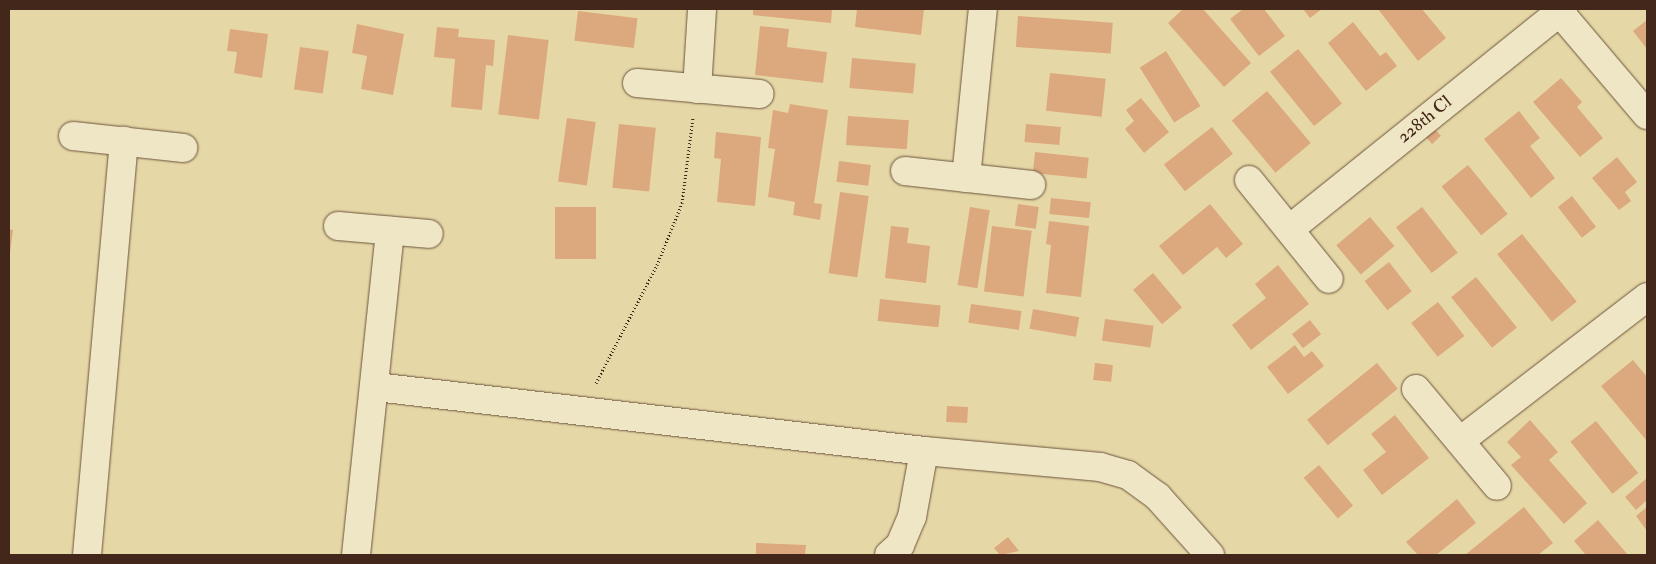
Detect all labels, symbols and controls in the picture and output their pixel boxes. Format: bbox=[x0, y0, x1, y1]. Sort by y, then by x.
street label: 228th Cl bbox=[1394, 92, 1456, 148]

